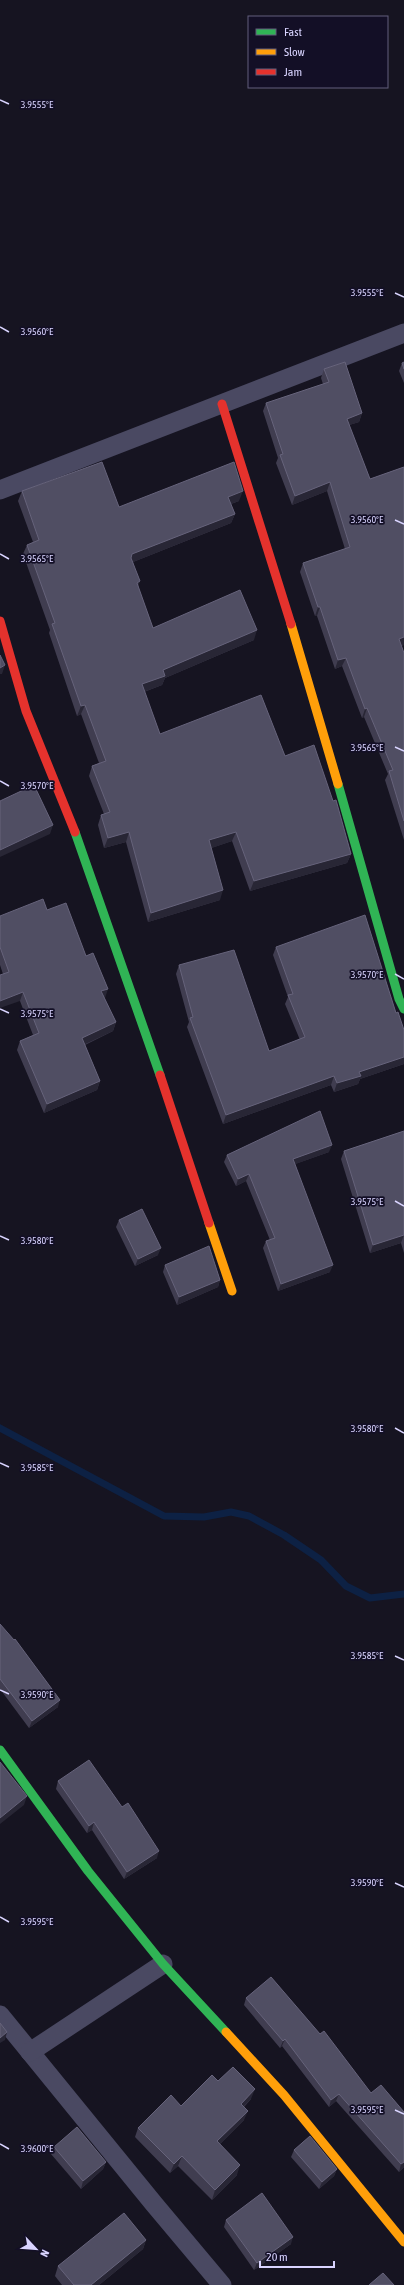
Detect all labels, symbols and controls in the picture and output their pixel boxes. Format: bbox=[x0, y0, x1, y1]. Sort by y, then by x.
legend bbox=[248, 16, 388, 88]
text: Fast bbox=[284, 25, 302, 39]
text: Slow bbox=[284, 45, 305, 59]
text: Jam bbox=[284, 65, 302, 79]
text: 3.9555°E bbox=[21, 99, 54, 110]
text: 3.9555°E bbox=[351, 287, 384, 298]
text: 3.9560°E bbox=[21, 326, 54, 337]
text: 3.9560°E bbox=[351, 514, 384, 525]
text: 3.9565°E bbox=[21, 553, 54, 564]
text: 3.9565°E bbox=[351, 742, 384, 753]
text: 3.9570°E bbox=[21, 780, 54, 791]
text: 3.9570°E bbox=[351, 969, 384, 980]
text: 3.9575°E bbox=[21, 1008, 54, 1019]
text: 3.9575°E bbox=[351, 1196, 384, 1207]
text: 3.9580°E bbox=[21, 1235, 54, 1246]
text: 3.9580°E bbox=[351, 1423, 384, 1434]
text: 3.9585°E bbox=[21, 1462, 54, 1473]
text: 3.9585°E bbox=[351, 1650, 384, 1661]
text: 3.9590°E bbox=[21, 1689, 54, 1700]
text: 3.9590°E bbox=[351, 1877, 384, 1888]
text: 3.9595°E bbox=[21, 1916, 54, 1927]
text: 3.9595°E bbox=[351, 2104, 384, 2115]
text: 3.9600°E bbox=[21, 2143, 54, 2154]
north arrow bbox=[16, 2229, 56, 2269]
scale bar bbox=[260, 2243, 334, 2269]
text: N bbox=[38, 2248, 52, 2259]
text: 20 m bbox=[266, 2250, 288, 2264]

